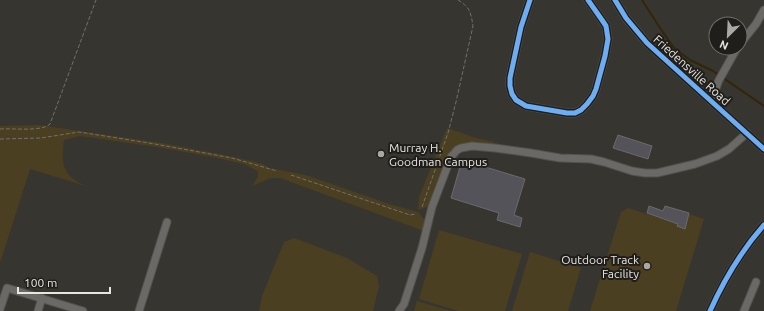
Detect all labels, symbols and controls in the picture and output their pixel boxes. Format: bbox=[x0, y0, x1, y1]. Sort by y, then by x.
north arrow bbox=[708, 16, 748, 56]
street label: Friedensville Road bbox=[651, 32, 733, 108]
text: N bbox=[718, 38, 730, 52]
place label: Murray H. Goodman Campus bbox=[389, 141, 487, 168]
marker: Murray H. Goodman Campus bbox=[376, 149, 386, 159]
place label: Outdoor Track Facility bbox=[561, 253, 639, 280]
marker: Outdoor Track Facility bbox=[642, 261, 652, 271]
scale bar bbox=[18, 269, 110, 295]
text: 100 m bbox=[24, 276, 57, 289]

